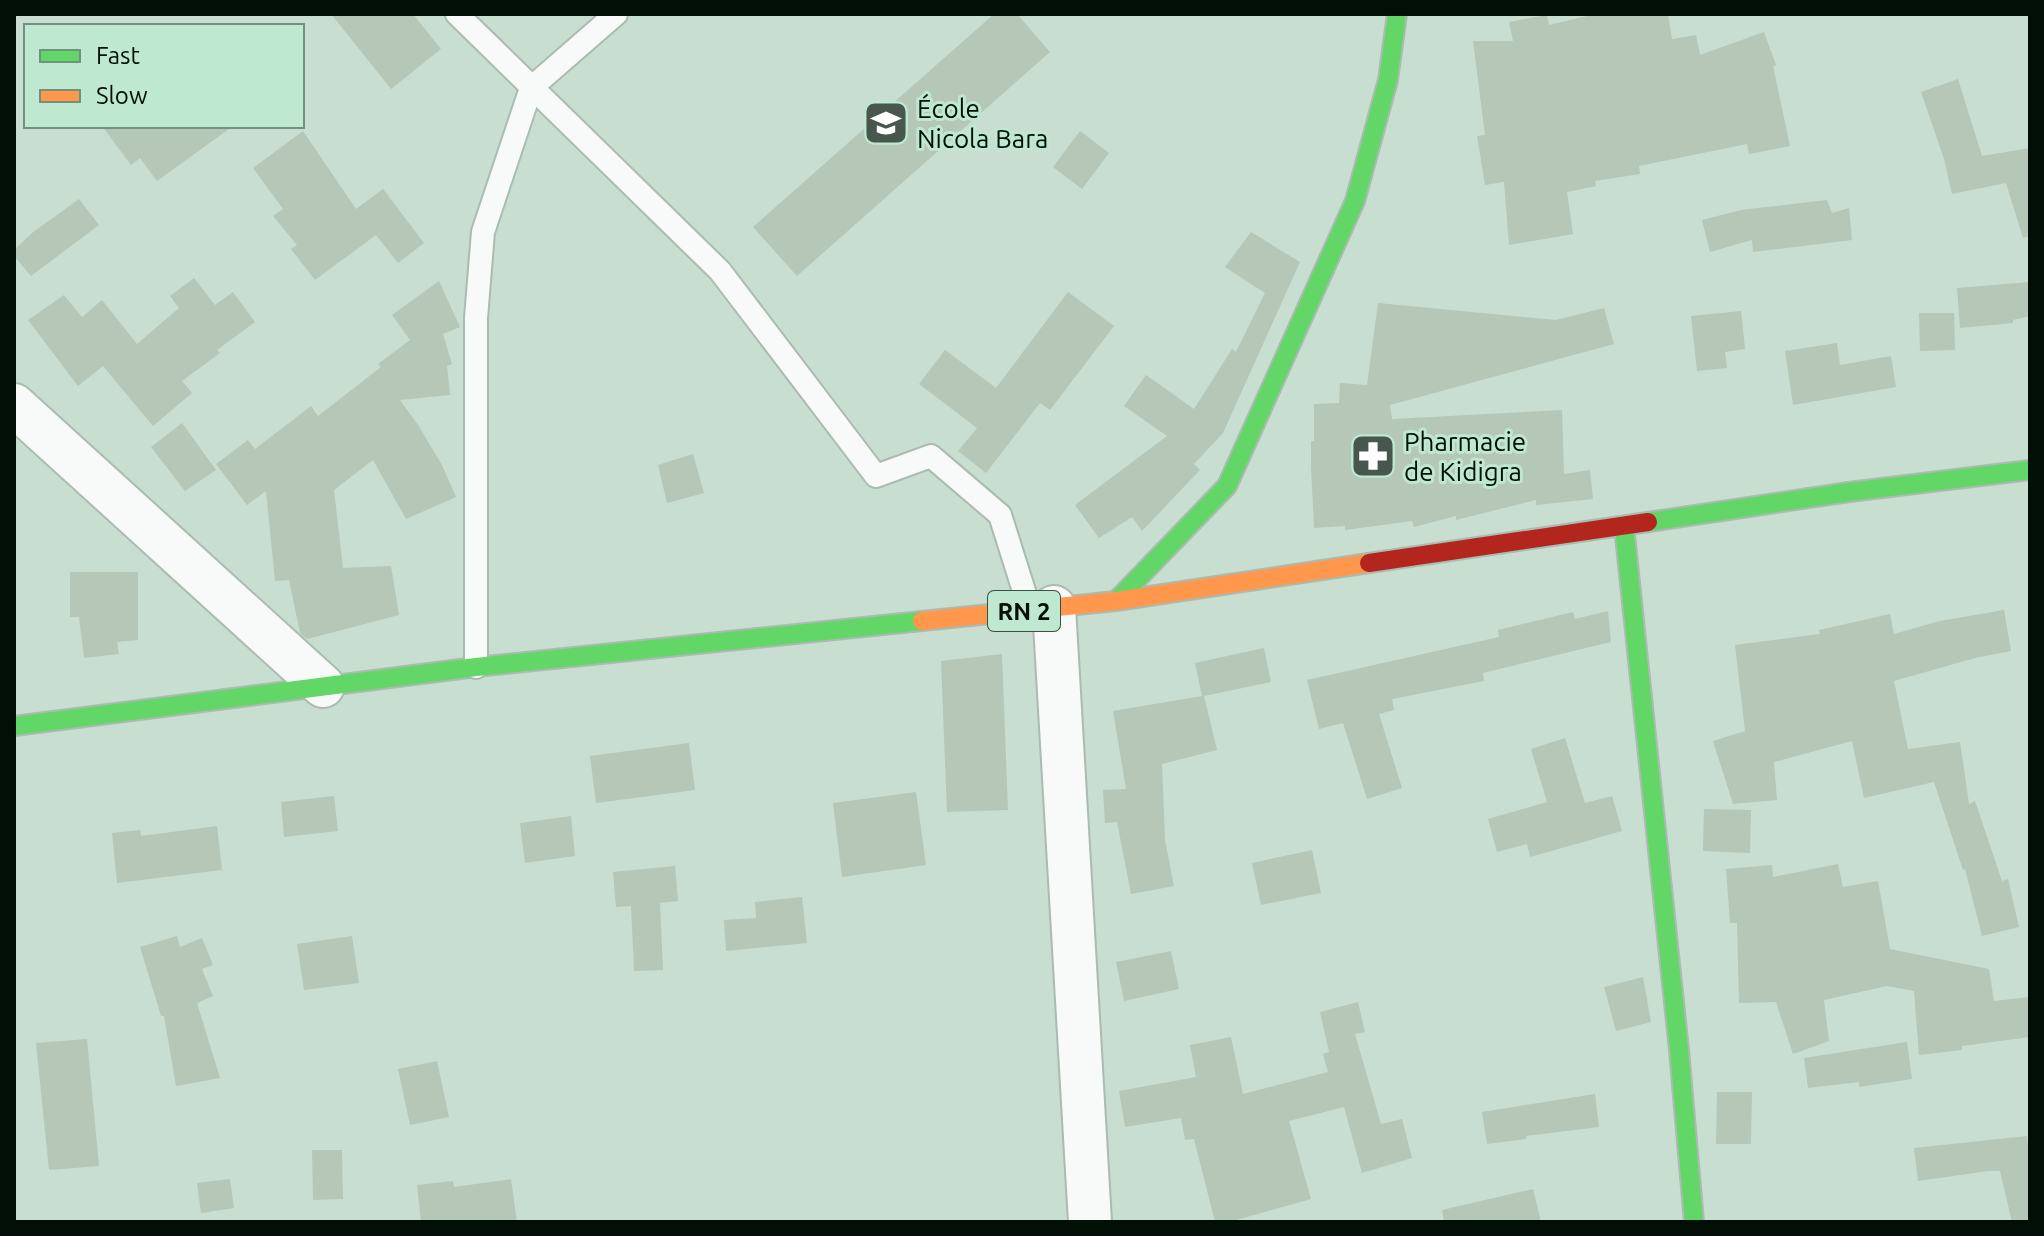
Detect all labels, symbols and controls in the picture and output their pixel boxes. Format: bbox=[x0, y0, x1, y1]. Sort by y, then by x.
legend bbox=[24, 24, 304, 128]
text: Fast bbox=[96, 42, 140, 69]
text: Slow bbox=[96, 82, 148, 109]
place label: École Nicola Bara bbox=[917, 93, 1048, 153]
school or university icon: École Nicola Bara bbox=[862, 99, 910, 147]
place label: Pharmacie de Kidigra bbox=[1404, 427, 1526, 486]
pharmacy icon: Pharmacie de Kidigra bbox=[1349, 432, 1397, 480]
road number: RN 2 bbox=[988, 591, 1060, 631]

